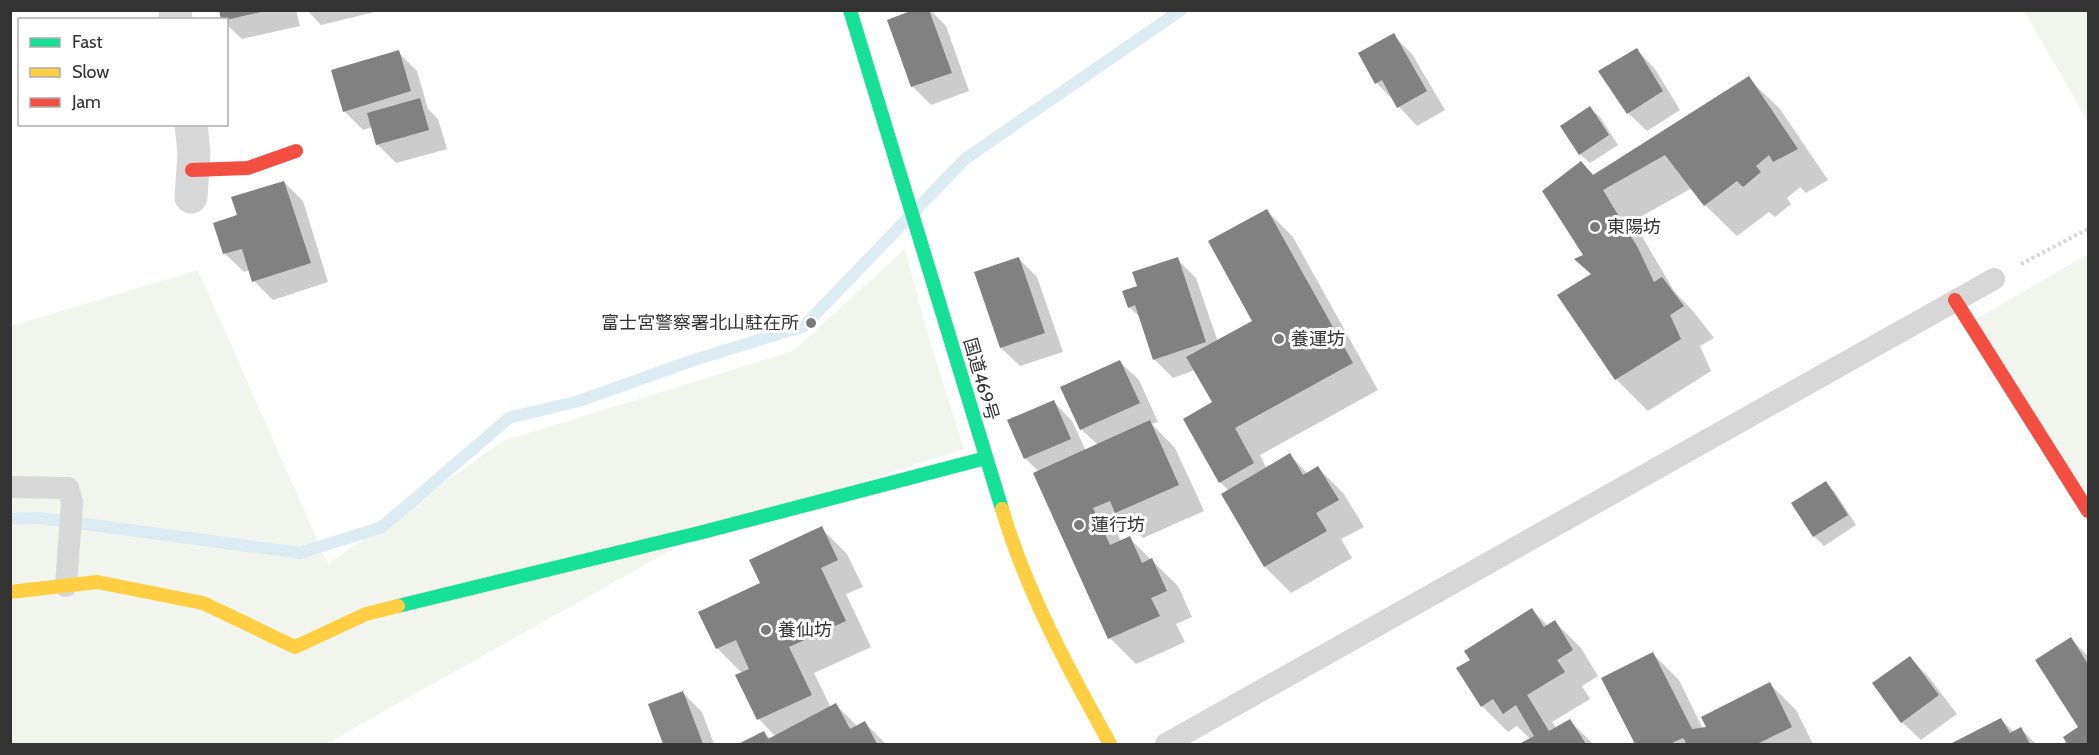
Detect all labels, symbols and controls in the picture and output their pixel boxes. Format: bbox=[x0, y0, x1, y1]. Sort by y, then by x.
legend bbox=[18, 18, 228, 126]
text: Fast bbox=[72, 31, 103, 53]
text: Slow bbox=[72, 61, 109, 83]
text: Jam bbox=[71, 91, 101, 113]
place label: 東陽坊 bbox=[1607, 216, 1661, 238]
marker: 東陽坊 bbox=[1588, 220, 1602, 234]
place label: 富士宮警察署北山駐在所 bbox=[601, 312, 799, 334]
marker: 富士宮警察署北山駐在所 bbox=[804, 316, 818, 330]
place label: 養運坊 bbox=[1291, 328, 1345, 350]
marker: 養運坊 bbox=[1272, 332, 1286, 346]
street label: 国道469号 bbox=[959, 335, 1003, 423]
place label: 蓮行坊 bbox=[1091, 514, 1145, 536]
marker: 蓮行坊 bbox=[1072, 518, 1086, 532]
place label: 養仙坊 bbox=[778, 619, 832, 641]
marker: 養仙坊 bbox=[759, 623, 773, 637]

